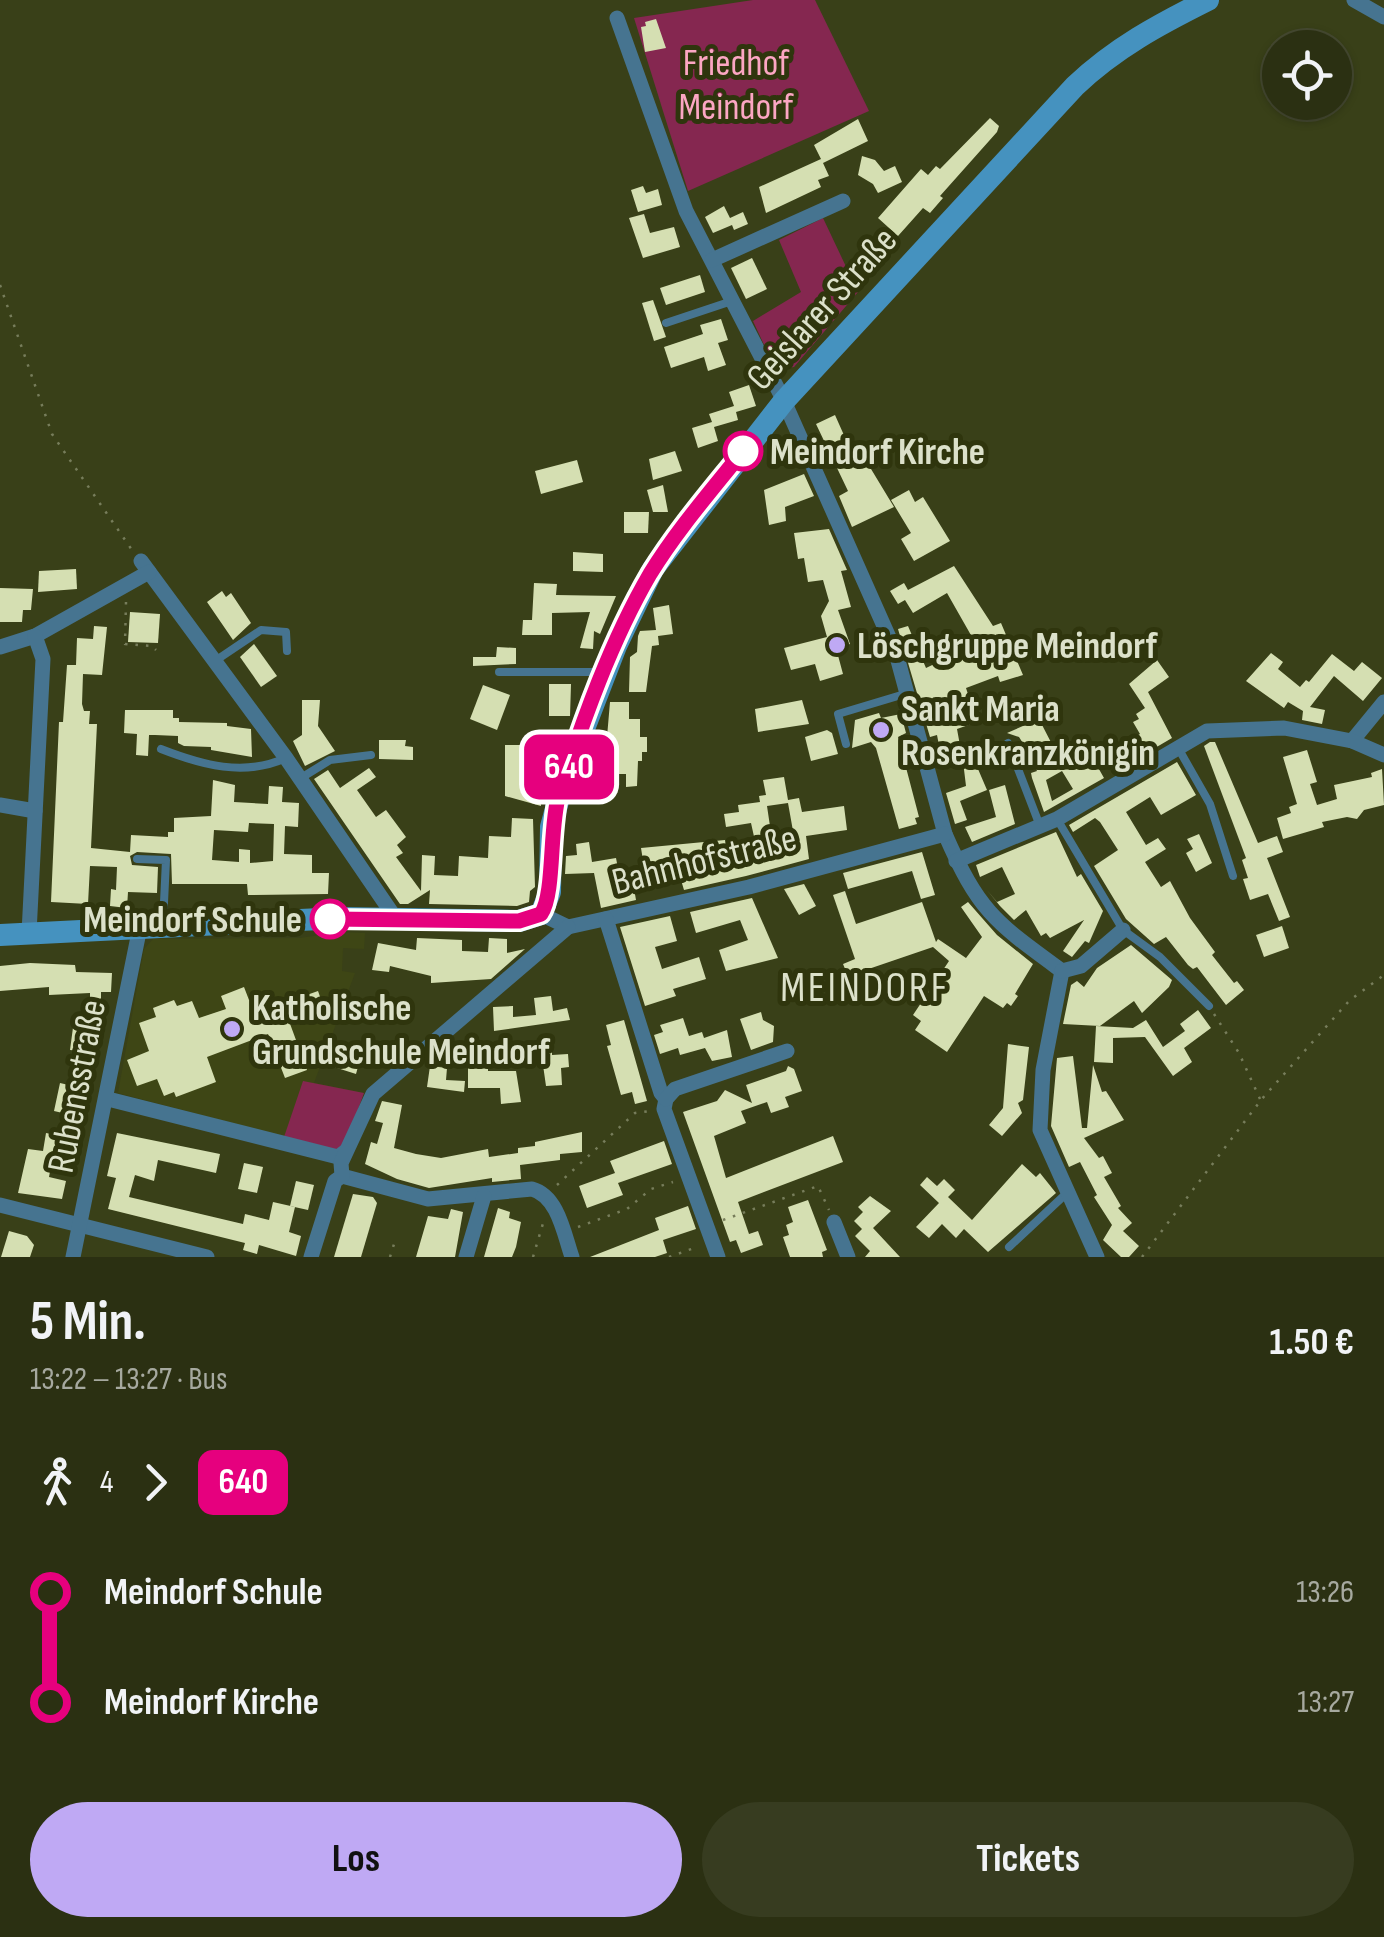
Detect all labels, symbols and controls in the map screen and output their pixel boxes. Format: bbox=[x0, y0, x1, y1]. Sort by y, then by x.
map controls bbox=[1262, 30, 1352, 120]
button: locate bbox=[1262, 30, 1352, 120]
park label: Friedhof Meindorf bbox=[678, 41, 795, 130]
street label: Geislarer Straße bbox=[737, 218, 907, 400]
place label: Meindorf Kirche bbox=[770, 430, 985, 475]
marker: Meindorf Kirche bbox=[724, 432, 762, 470]
place label: Löschgruppe Meindorf bbox=[857, 624, 1159, 669]
marker: Löschgruppe Meindorf bbox=[826, 634, 848, 656]
place label: Sankt Maria Rosenkranzkönigin bbox=[901, 687, 1155, 776]
marker: Sankt Maria Rosenkranzkönigin bbox=[870, 719, 892, 741]
line badge: 640 bbox=[512, 734, 626, 800]
text: 640 bbox=[544, 746, 594, 789]
street label: Bahnhofstraße bbox=[607, 816, 801, 905]
place label: Meindorf Schule bbox=[83, 898, 302, 943]
marker: Meindorf Schule bbox=[311, 900, 349, 938]
district label: MEINDORF bbox=[780, 963, 950, 1014]
place label: Katholische Grundschule Meindorf bbox=[252, 986, 551, 1075]
street label: Rubensstraße bbox=[39, 996, 116, 1177]
marker: Katholische Grundschule Meindorf bbox=[221, 1018, 243, 1040]
text: 5 Min. bbox=[30, 1289, 146, 1356]
text: 1.50 € bbox=[1269, 1320, 1354, 1365]
text: 13:22 – 13:27 · Bus bbox=[30, 1360, 227, 1399]
icon: walk bbox=[30, 1455, 85, 1510]
icon: forward bbox=[128, 1455, 183, 1510]
text: 640 bbox=[218, 1461, 268, 1504]
text: 4 bbox=[100, 1463, 113, 1502]
text: Meindorf Schule bbox=[104, 1570, 323, 1615]
text: 13:26 bbox=[1296, 1573, 1354, 1612]
text: Meindorf Kirche bbox=[104, 1680, 319, 1725]
text: 13:27 bbox=[1297, 1683, 1354, 1722]
button: Los bbox=[30, 1802, 682, 1917]
button: Tickets bbox=[702, 1802, 1354, 1917]

